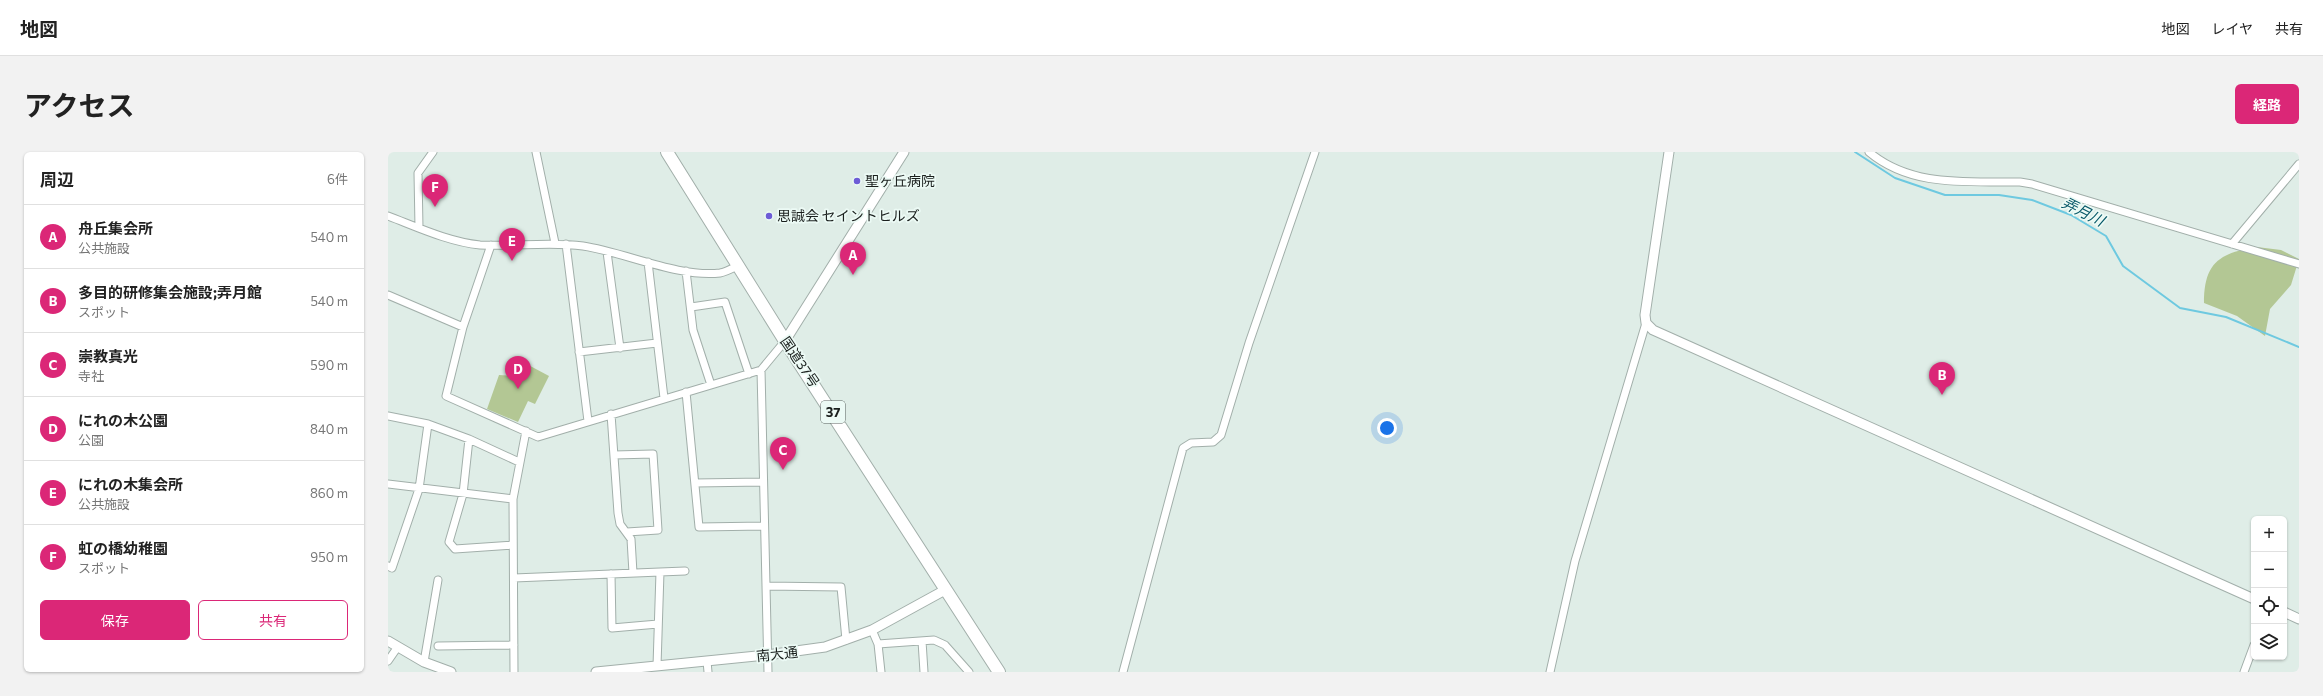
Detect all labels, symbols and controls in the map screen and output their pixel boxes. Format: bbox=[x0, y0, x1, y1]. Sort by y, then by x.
text: 地図 bbox=[20, 17, 58, 40]
text: 地図 bbox=[2161, 20, 2189, 37]
text: レイヤ bbox=[2211, 20, 2253, 37]
text: 共有 bbox=[2275, 20, 2303, 37]
button: 経路 bbox=[2235, 84, 2299, 124]
text: アクセス bbox=[24, 88, 135, 122]
text: 周辺 bbox=[40, 169, 74, 190]
text: 6件 bbox=[327, 171, 348, 187]
place label: 聖ヶ丘病院 bbox=[865, 172, 935, 189]
pin: F bbox=[422, 174, 448, 207]
marker: 聖ヶ丘病院 bbox=[852, 176, 862, 186]
water label: 弄月川 bbox=[2059, 193, 2109, 230]
place label: 思誠会 セイントヒルズ bbox=[777, 207, 920, 224]
marker: 思誠会 セイントヒルズ bbox=[764, 211, 774, 221]
text: 舟丘集会所 bbox=[78, 219, 153, 237]
pin: E bbox=[499, 228, 525, 261]
text: A bbox=[48, 229, 58, 245]
text: 540 m bbox=[310, 229, 348, 245]
text: 公共施設 bbox=[78, 240, 130, 256]
pin: A bbox=[840, 242, 866, 275]
text: 多目的研修集会施設;弄月館 bbox=[78, 283, 262, 301]
text: B bbox=[49, 293, 57, 309]
text: 540 m bbox=[310, 293, 348, 309]
text: スポット bbox=[78, 304, 130, 320]
street label: 国道37号 bbox=[777, 333, 823, 390]
text: 崇教真光 bbox=[78, 347, 138, 365]
pin: D bbox=[505, 356, 531, 389]
text: C bbox=[49, 357, 57, 373]
text: 590 m bbox=[310, 357, 348, 373]
pin: B bbox=[1929, 362, 1955, 395]
text: 寺社 bbox=[78, 368, 104, 384]
road number: 37 bbox=[821, 401, 845, 423]
text: にれの木公園 bbox=[78, 411, 168, 429]
your location bbox=[1377, 418, 1397, 438]
text: D bbox=[48, 421, 58, 437]
text: 840 m bbox=[310, 421, 348, 437]
text: 公園 bbox=[78, 432, 104, 448]
pin: C bbox=[770, 437, 796, 470]
text: にれの木集会所 bbox=[78, 475, 183, 493]
text: E bbox=[49, 485, 57, 501]
text: 860 m bbox=[310, 485, 348, 501]
text: 公共施設 bbox=[78, 496, 130, 512]
map controls bbox=[2251, 516, 2287, 660]
button: + bbox=[2251, 516, 2287, 552]
text: 虹の橋幼稚園 bbox=[78, 539, 168, 557]
text: F bbox=[49, 549, 57, 565]
text: 950 m bbox=[310, 549, 348, 565]
button: − bbox=[2251, 552, 2287, 588]
text: スポット bbox=[78, 560, 130, 576]
button: locate bbox=[2251, 588, 2287, 624]
button: 保存 bbox=[40, 600, 190, 640]
button: 共有 bbox=[198, 600, 348, 640]
button: layers bbox=[2251, 624, 2287, 660]
street label: 南大通 bbox=[755, 643, 799, 664]

